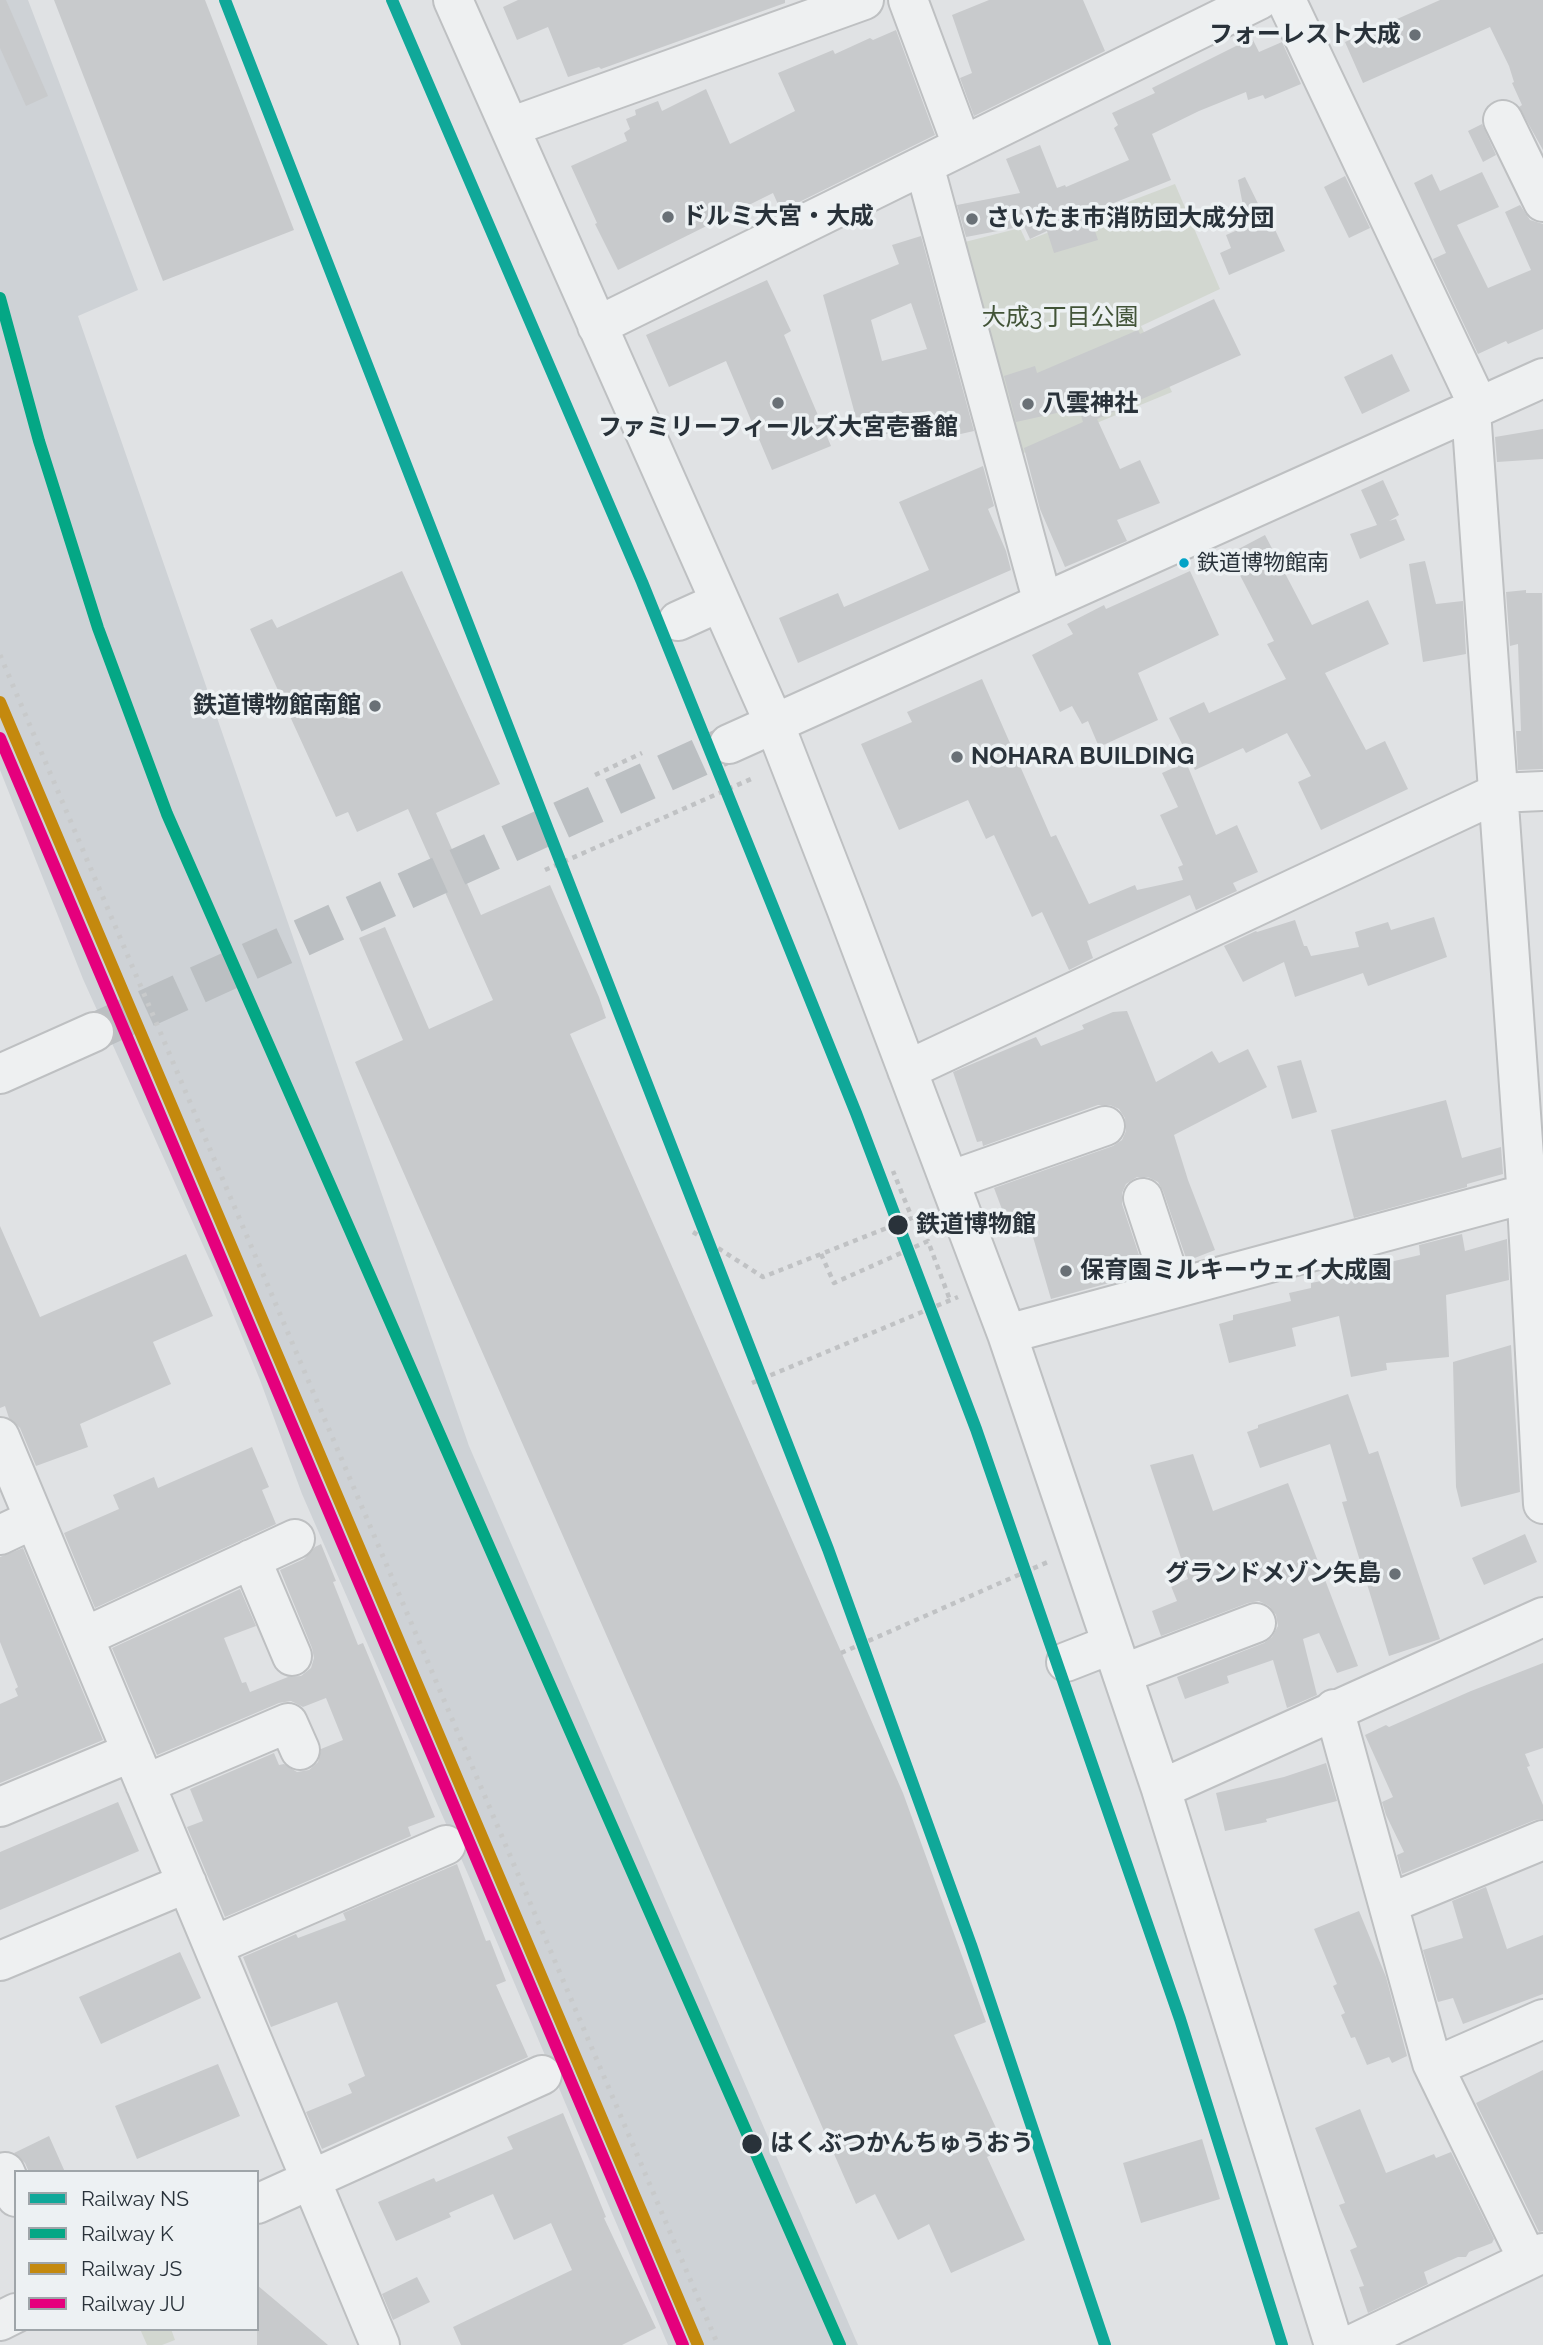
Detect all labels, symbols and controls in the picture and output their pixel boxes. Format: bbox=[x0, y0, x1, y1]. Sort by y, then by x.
place label: フォーレスト大成 bbox=[1209, 21, 1401, 49]
marker: フォーレスト大成 bbox=[1407, 27, 1423, 43]
place label: ドルミ大宮・大成 bbox=[682, 203, 874, 231]
place label: さいたま市消防団大成分団 bbox=[986, 205, 1274, 233]
marker: ドルミ大宮・大成 bbox=[660, 209, 676, 225]
marker: さいたま市消防団大成分団 bbox=[964, 211, 980, 227]
park label: 大成3丁目公園 bbox=[982, 304, 1138, 332]
place label: 八雲神社 bbox=[1042, 390, 1138, 418]
marker: ファミリーフィールズ大宮壱番館 bbox=[770, 395, 786, 411]
marker: 八雲神社 bbox=[1020, 396, 1036, 412]
place label: ファミリーフィールズ大宮壱番館 bbox=[598, 414, 958, 442]
place label: 鉄道博物館南 bbox=[1197, 550, 1329, 576]
marker: 鉄道博物館南 bbox=[1177, 556, 1191, 570]
place label: 鉄道博物館南館 bbox=[193, 692, 361, 720]
marker: 鉄道博物館南館 bbox=[367, 698, 383, 714]
place label: NOHARA BUILDING bbox=[971, 743, 1194, 771]
marker: NOHARA BUILDING bbox=[949, 749, 965, 765]
place label: 鉄道博物館 bbox=[916, 1211, 1036, 1239]
marker: 鉄道博物館 bbox=[886, 1213, 910, 1237]
place label: 保育園ミルキーウェイ大成園 bbox=[1080, 1257, 1392, 1285]
marker: 保育園ミルキーウェイ大成園 bbox=[1058, 1263, 1074, 1279]
place label: グランドメゾン矢島 bbox=[1165, 1560, 1381, 1588]
marker: グランドメゾン矢島 bbox=[1387, 1566, 1403, 1582]
place label: はくぶつかんちゅうおう bbox=[770, 2130, 1034, 2158]
marker: はくぶつかんちゅうおう bbox=[740, 2132, 764, 2156]
legend bbox=[14, 2170, 259, 2331]
text: Railway NS bbox=[81, 2186, 189, 2211]
text: Railway K bbox=[81, 2221, 174, 2246]
text: Railway JS bbox=[81, 2256, 182, 2281]
text: Railway JU bbox=[81, 2291, 185, 2316]

